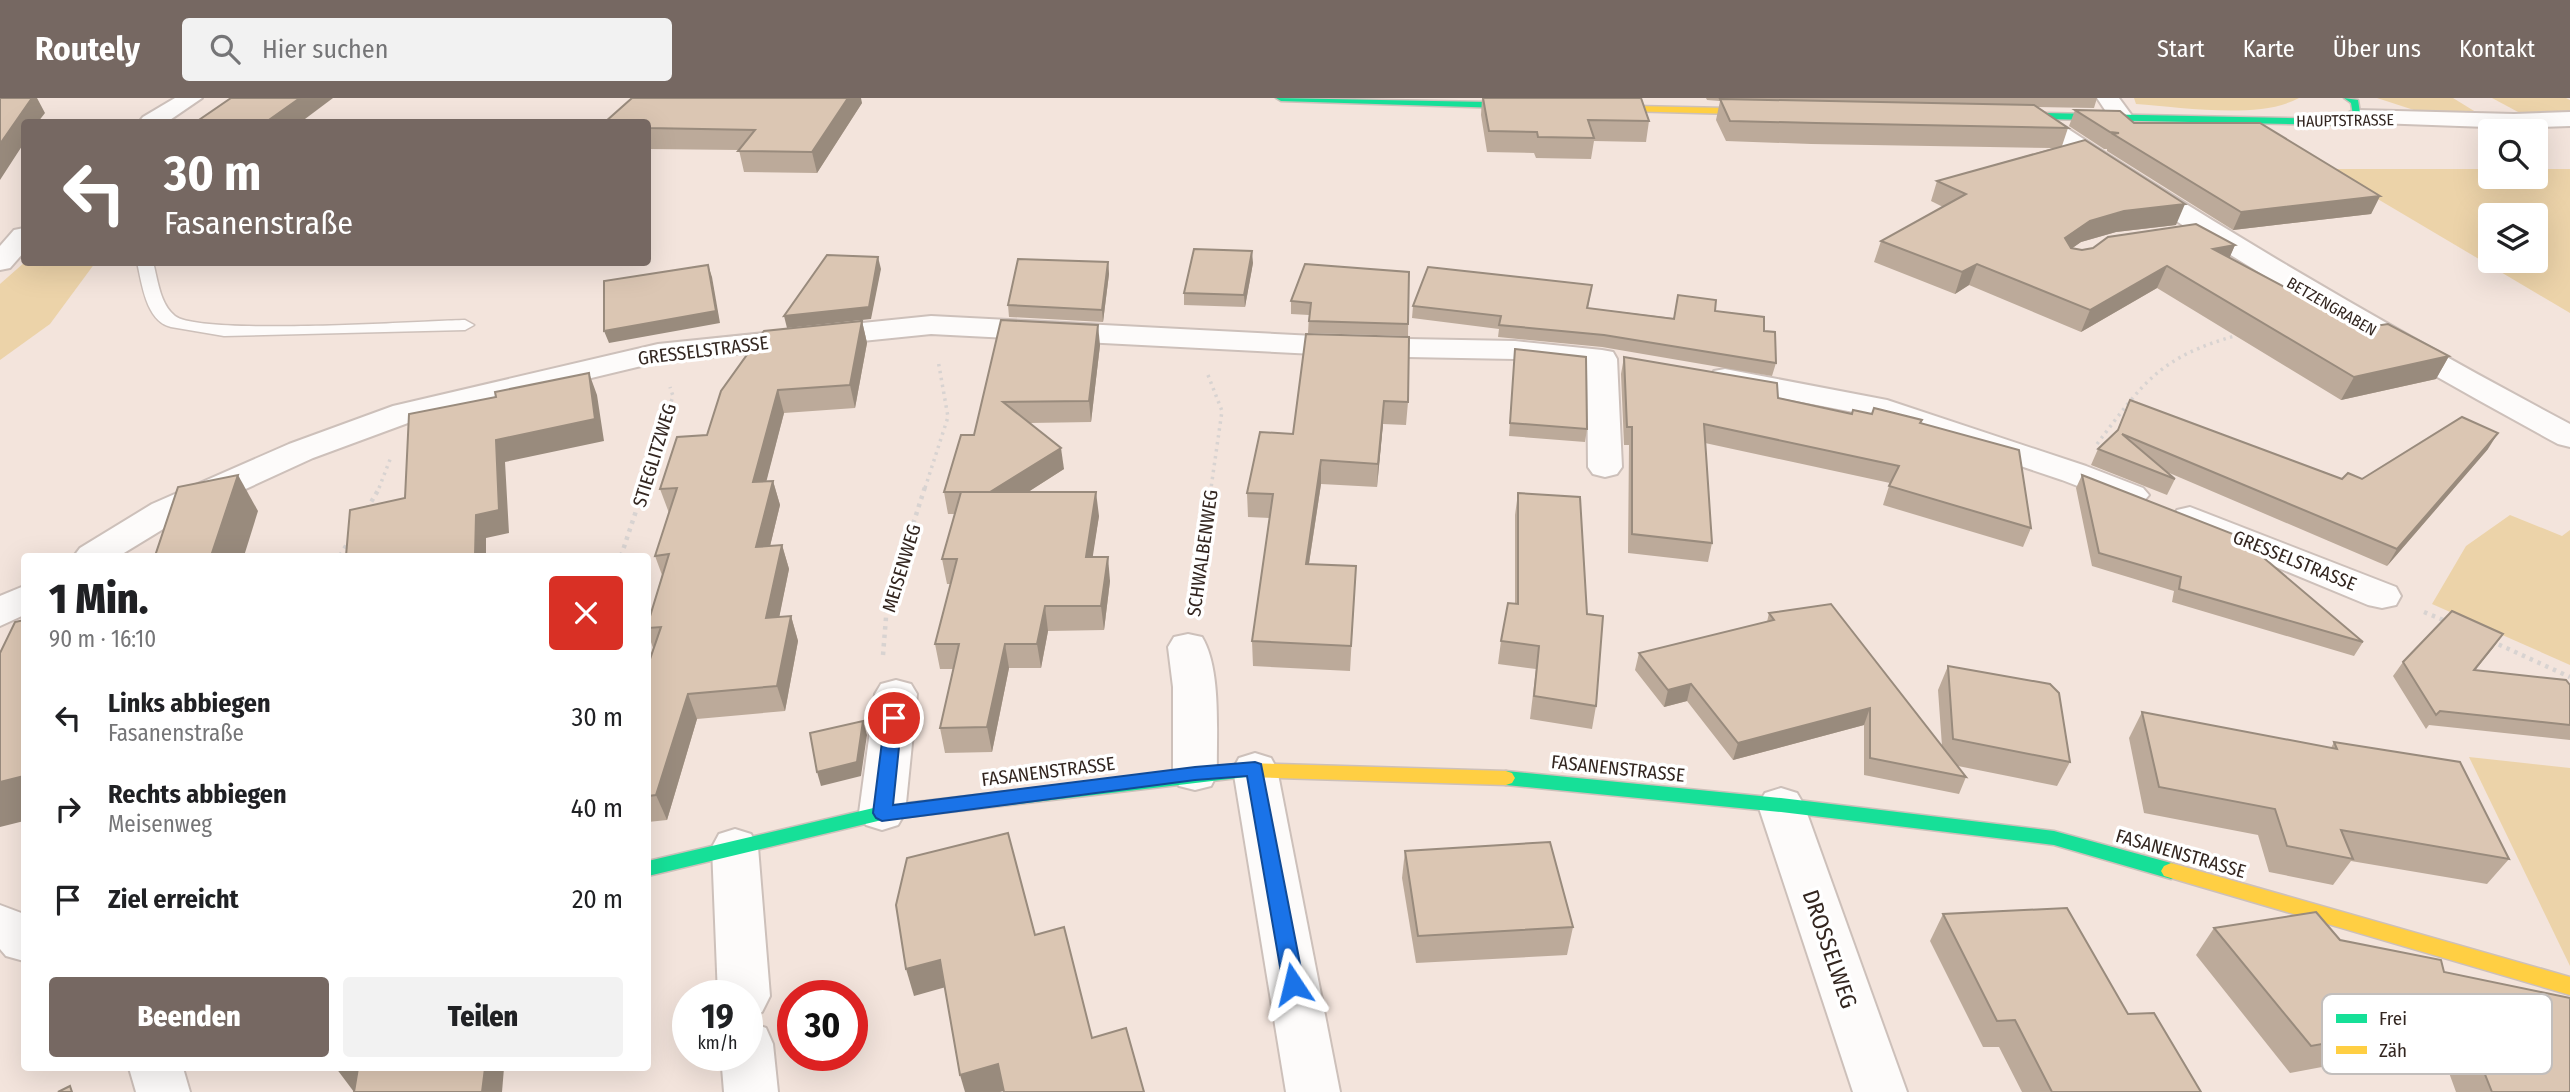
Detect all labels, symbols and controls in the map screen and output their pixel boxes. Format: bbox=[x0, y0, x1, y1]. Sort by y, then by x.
search box bbox=[182, 18, 672, 81]
text: Routely bbox=[35, 29, 140, 69]
icon: search bbox=[206, 30, 244, 68]
text: Hier suchen bbox=[262, 34, 388, 65]
text: Start bbox=[2157, 35, 2205, 63]
text: Karte bbox=[2243, 35, 2295, 63]
text: Über uns bbox=[2333, 35, 2421, 63]
text: Kontakt bbox=[2459, 35, 2535, 63]
street label: HAUPTSTRASSE bbox=[2296, 110, 2394, 131]
map controls bbox=[2478, 119, 2548, 273]
button: search bbox=[2478, 119, 2548, 189]
text: 30 m bbox=[164, 144, 262, 203]
icon: left bbox=[49, 147, 140, 238]
button: layers bbox=[2478, 203, 2548, 273]
text: Fasanenstraße bbox=[164, 204, 353, 242]
street label: BETZENGRABEN bbox=[2284, 273, 2380, 340]
street label: GRESSELSTRASSE bbox=[636, 331, 770, 370]
street label: STIEGLITZWEG bbox=[628, 401, 681, 510]
street label: SCHWALBENWEG bbox=[1182, 488, 1223, 618]
street label: MEISENWEG bbox=[877, 521, 926, 615]
street label: GRESSELSTRASSE bbox=[2230, 525, 2360, 596]
text: 1 Min. bbox=[49, 574, 149, 624]
button: close bbox=[549, 576, 623, 650]
text: 90 m · 16:10 bbox=[49, 625, 156, 653]
text: Links abbiegen bbox=[108, 688, 271, 719]
pin bbox=[864, 688, 924, 748]
icon: left bbox=[49, 699, 87, 737]
icon: arrive bbox=[875, 699, 913, 737]
text: 30 m bbox=[572, 702, 623, 733]
text: Fasanenstraße bbox=[108, 719, 244, 747]
street label: FASANENSTRASSE bbox=[1550, 750, 1686, 787]
street label: FASANENSTRASSE bbox=[980, 752, 1116, 791]
text: Rechts abbiegen bbox=[108, 779, 287, 810]
icon: right bbox=[49, 790, 87, 828]
text: 40 m bbox=[571, 793, 623, 824]
text: Meisenweg bbox=[108, 810, 212, 838]
street label: FASANENSTRASSE bbox=[2113, 824, 2249, 883]
icon: arrive bbox=[49, 881, 87, 919]
text: Ziel erreicht bbox=[108, 884, 239, 915]
text: 20 m bbox=[572, 884, 623, 915]
street label: DROSSELWEG bbox=[1797, 886, 1863, 1012]
position arrow bbox=[1256, 947, 1330, 1021]
button: Beenden bbox=[49, 977, 329, 1057]
button: Teilen bbox=[343, 977, 623, 1057]
speed limit sign: 30 bbox=[777, 980, 868, 1071]
legend bbox=[2322, 994, 2552, 1074]
text: 19 bbox=[701, 995, 734, 1037]
text: Frei bbox=[2379, 1007, 2407, 1030]
text: km/h bbox=[697, 1032, 738, 1054]
text: Zäh bbox=[2379, 1039, 2407, 1062]

